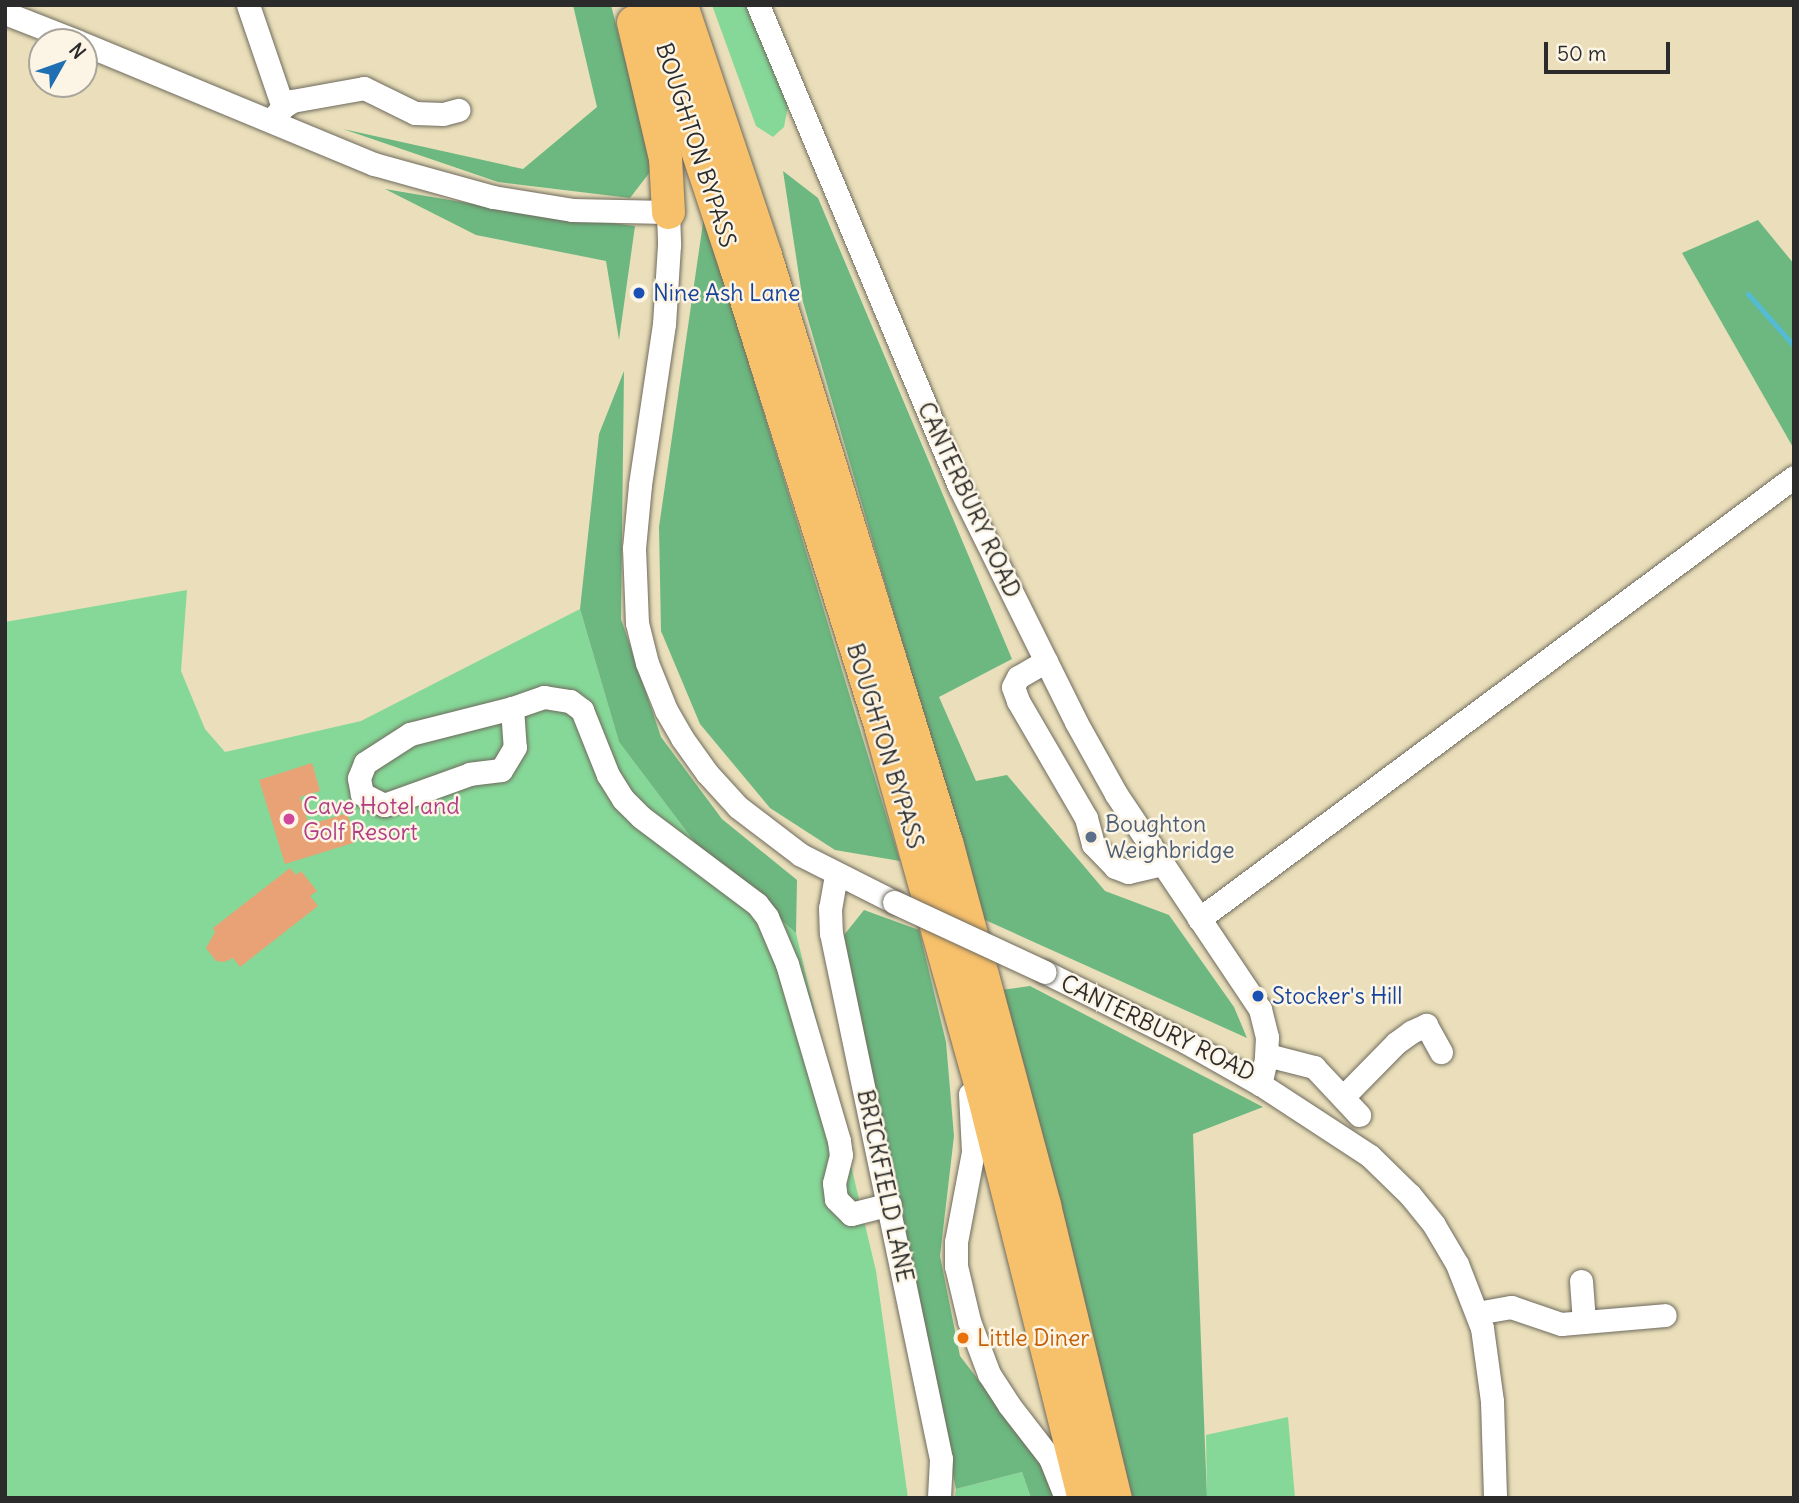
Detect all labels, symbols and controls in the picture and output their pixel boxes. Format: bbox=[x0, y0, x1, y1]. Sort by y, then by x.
north arrow bbox=[28, 28, 98, 98]
scale bar bbox=[1547, 28, 1673, 72]
text: N bbox=[64, 38, 91, 64]
street label: BOUGHTON BYPASS bbox=[650, 39, 742, 251]
text: 50 m bbox=[1557, 40, 1606, 67]
place label: Nine Ash Lane bbox=[653, 279, 800, 307]
marker: Nine Ash Lane bbox=[631, 285, 647, 301]
street label: CANTERBURY ROAD bbox=[912, 398, 1026, 602]
street label: BOUGHTON BYPASS bbox=[841, 640, 929, 852]
place label: Cave Hotel and Golf Resort bbox=[303, 792, 460, 846]
place label: Boughton Weighbridge bbox=[1105, 810, 1235, 864]
marker: Cave Hotel and Golf Resort bbox=[281, 811, 297, 827]
marker: Boughton Weighbridge bbox=[1083, 829, 1099, 845]
street label: CANTERBURY ROAD bbox=[1056, 969, 1260, 1087]
place label: Stocker's Hill bbox=[1272, 982, 1402, 1010]
marker: Stocker's Hill bbox=[1250, 988, 1266, 1004]
street label: BRICKFIELD LANE bbox=[851, 1087, 919, 1285]
place label: Little Diner bbox=[977, 1324, 1090, 1352]
marker: Little Diner bbox=[955, 1330, 971, 1346]

